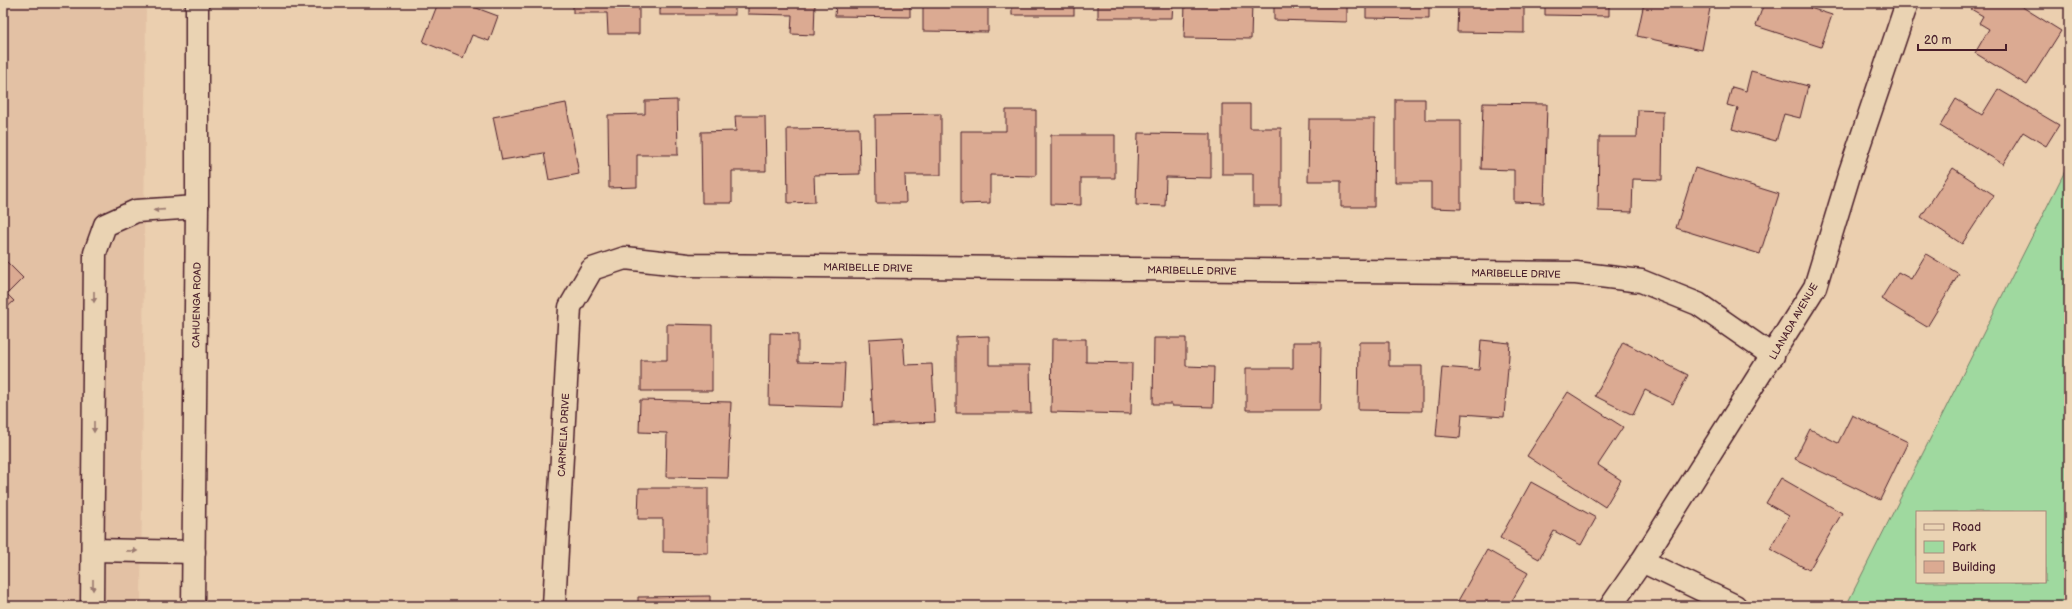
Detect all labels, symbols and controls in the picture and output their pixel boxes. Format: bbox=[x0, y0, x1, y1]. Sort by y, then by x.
scale bar bbox=[1918, 26, 2006, 52]
text: 20 m bbox=[1924, 33, 1951, 48]
one-way arrow bbox=[153, 206, 165, 213]
street label: MARIBELLE DRIVE bbox=[823, 261, 913, 275]
street label: CAHUENGA ROAD bbox=[190, 262, 204, 348]
street label: MARIBELLE DRIVE bbox=[1147, 264, 1237, 278]
street label: MARIBELLE DRIVE bbox=[1471, 267, 1561, 281]
street label: LLANADA AVENUE bbox=[1767, 281, 1821, 362]
one-way arrow bbox=[91, 291, 97, 304]
street label: CARMELIA DRIVE bbox=[556, 393, 572, 477]
one-way arrow bbox=[91, 421, 97, 434]
legend bbox=[1916, 511, 2046, 583]
text: Road bbox=[1952, 520, 1981, 535]
text: Park bbox=[1952, 540, 1976, 555]
one-way arrow bbox=[126, 548, 139, 554]
text: Building bbox=[1952, 560, 1996, 575]
one-way arrow bbox=[89, 579, 96, 591]

